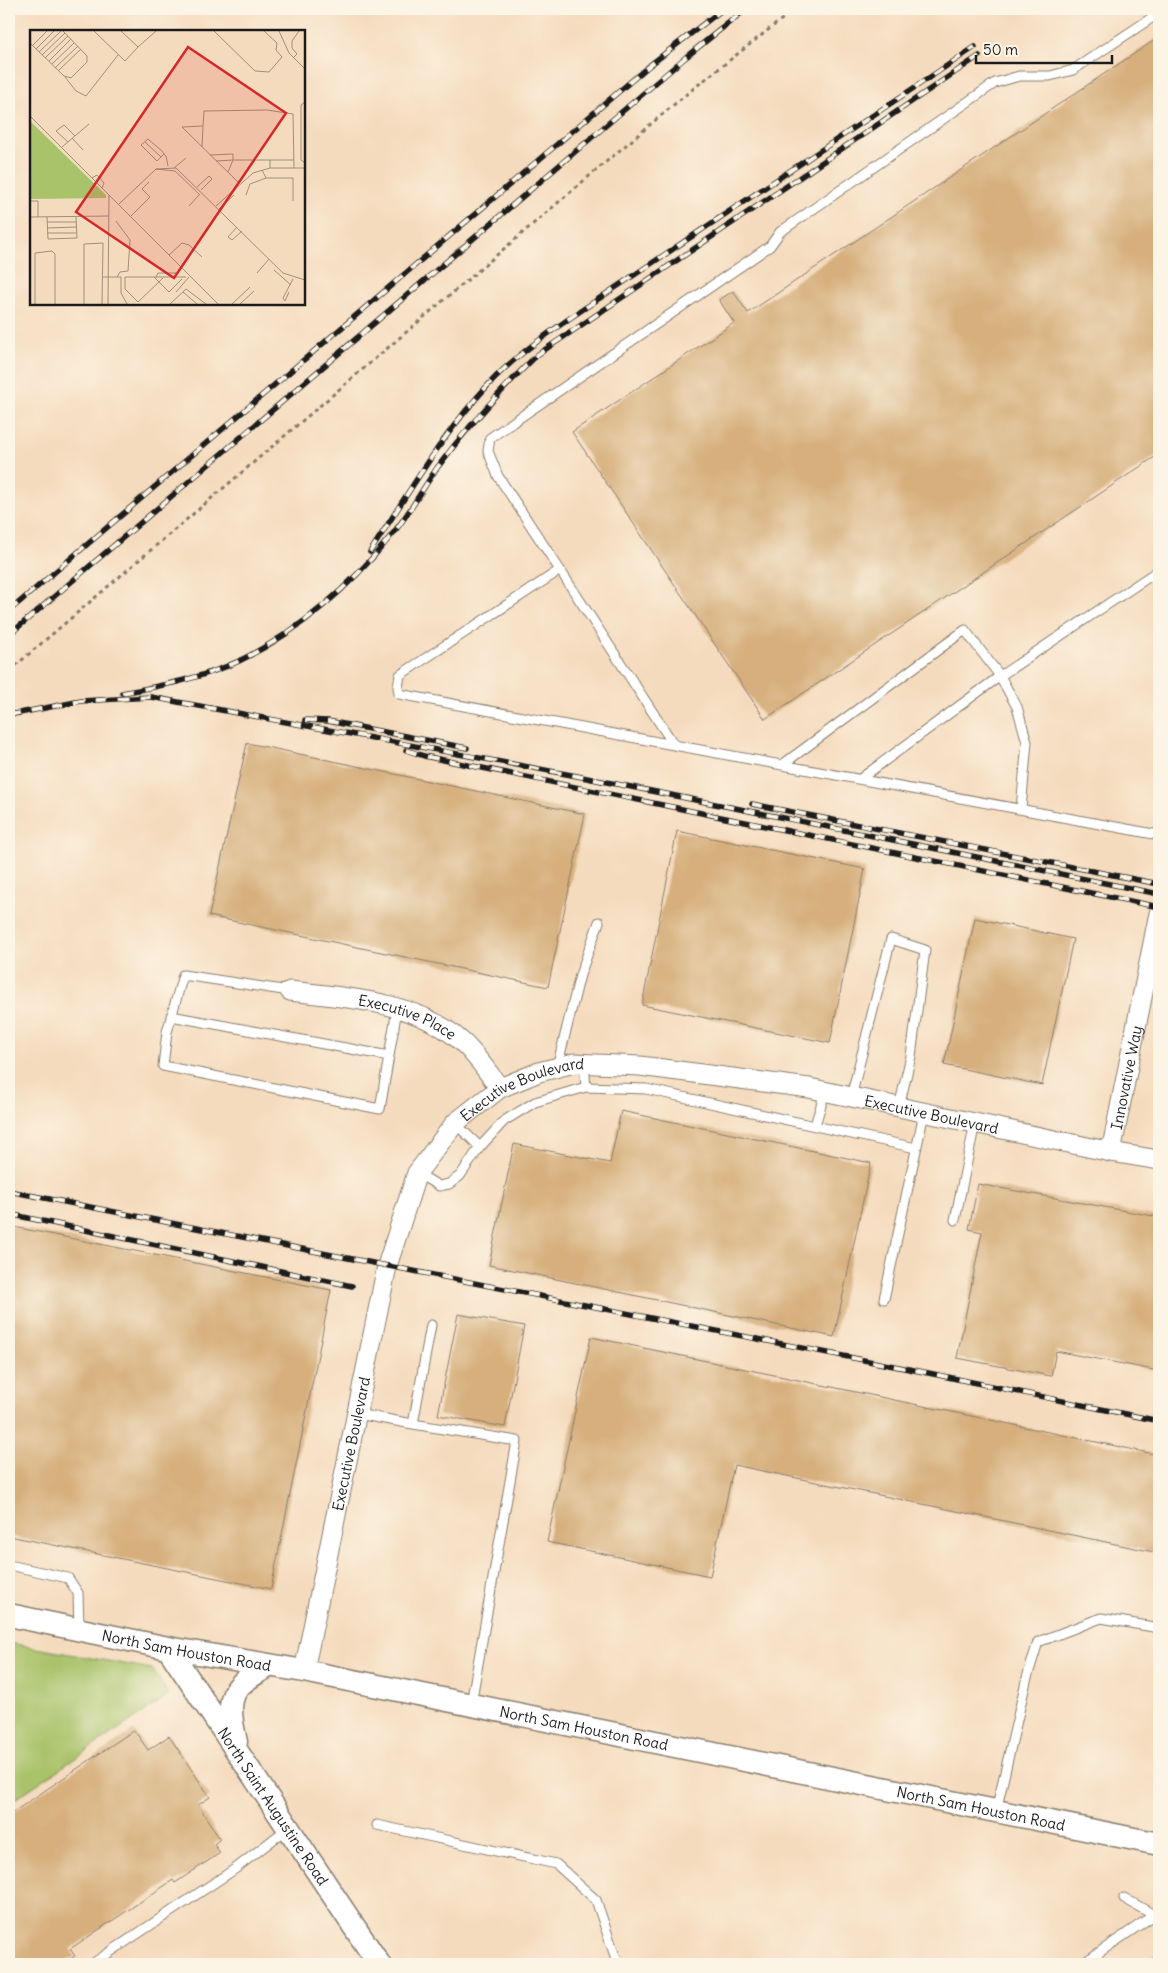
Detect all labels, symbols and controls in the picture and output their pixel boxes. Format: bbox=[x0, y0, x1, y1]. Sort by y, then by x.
inset map bbox=[30, 30, 305, 305]
scale bar bbox=[976, 32, 1112, 64]
text: 50 m bbox=[983, 40, 1018, 59]
street label: Executive Place bbox=[357, 990, 460, 1043]
street label: Innovative Way bbox=[1106, 1024, 1146, 1131]
street label: Executive Boulevard bbox=[456, 1053, 585, 1125]
street label: Executive Boulevard bbox=[863, 1091, 1001, 1137]
street label: Executive Boulevard bbox=[328, 1375, 374, 1513]
street label: North Sam Houston Road bbox=[100, 1625, 273, 1675]
street label: North Sam Houston Road bbox=[498, 1701, 670, 1754]
street label: North Saint Augustine Road bbox=[214, 1723, 333, 1889]
street label: North Sam Houston Road bbox=[895, 1782, 1067, 1834]

